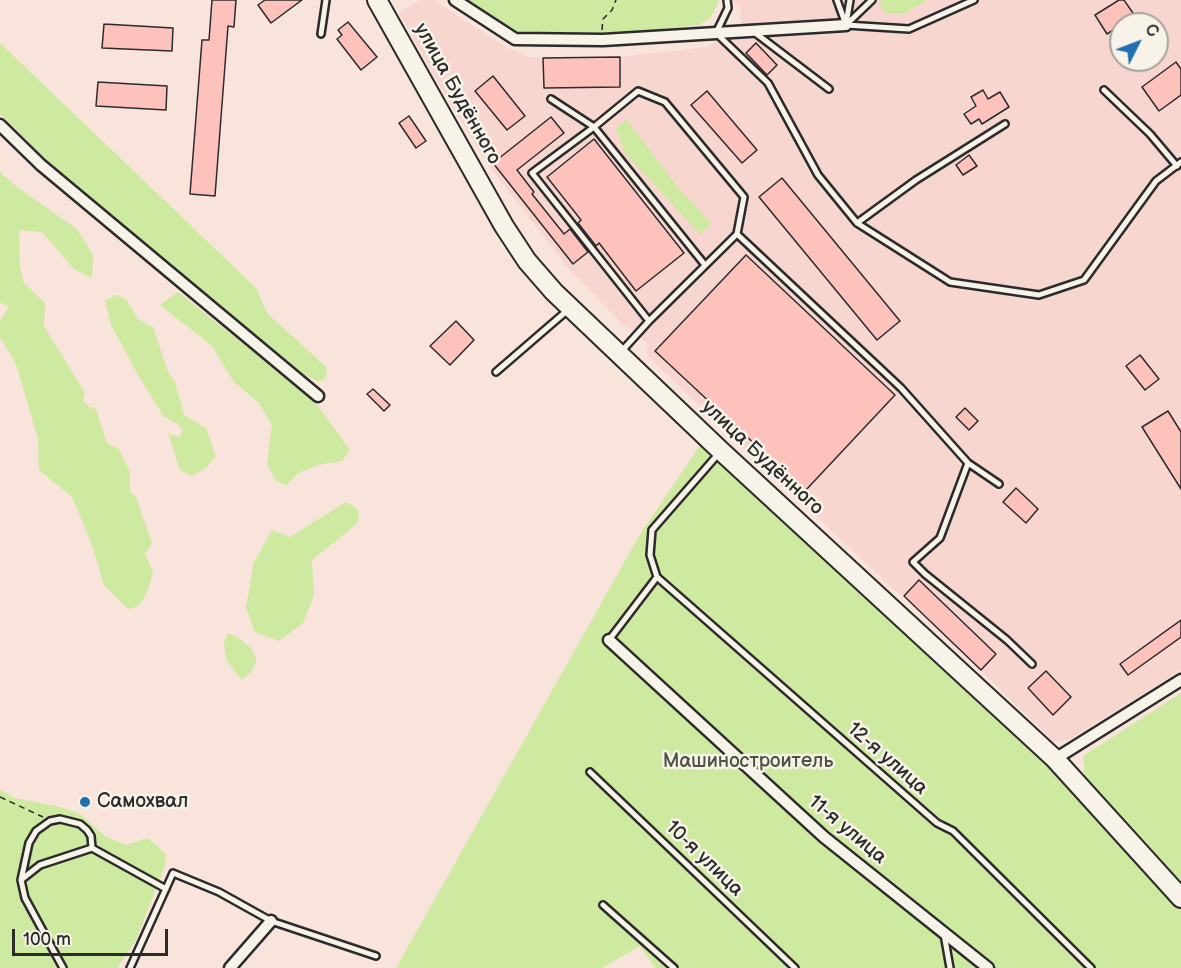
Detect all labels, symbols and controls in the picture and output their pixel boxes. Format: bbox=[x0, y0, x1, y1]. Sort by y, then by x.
north arrow bbox=[1109, 12, 1169, 72]
street label: улица Будённого bbox=[408, 19, 506, 169]
text: С bbox=[1140, 20, 1162, 41]
street label: улица Будённого bbox=[696, 395, 828, 521]
street label: 12-я улица bbox=[842, 718, 932, 800]
park label: Машиностроитель bbox=[663, 750, 833, 774]
place label: Самохвал bbox=[97, 790, 188, 814]
street label: 11-я улица bbox=[803, 790, 891, 870]
marker: Самохвал bbox=[78, 795, 92, 809]
street label: 10-я улица bbox=[660, 816, 748, 902]
scale bar bbox=[15, 917, 171, 955]
text: 100 m bbox=[23, 929, 71, 950]

